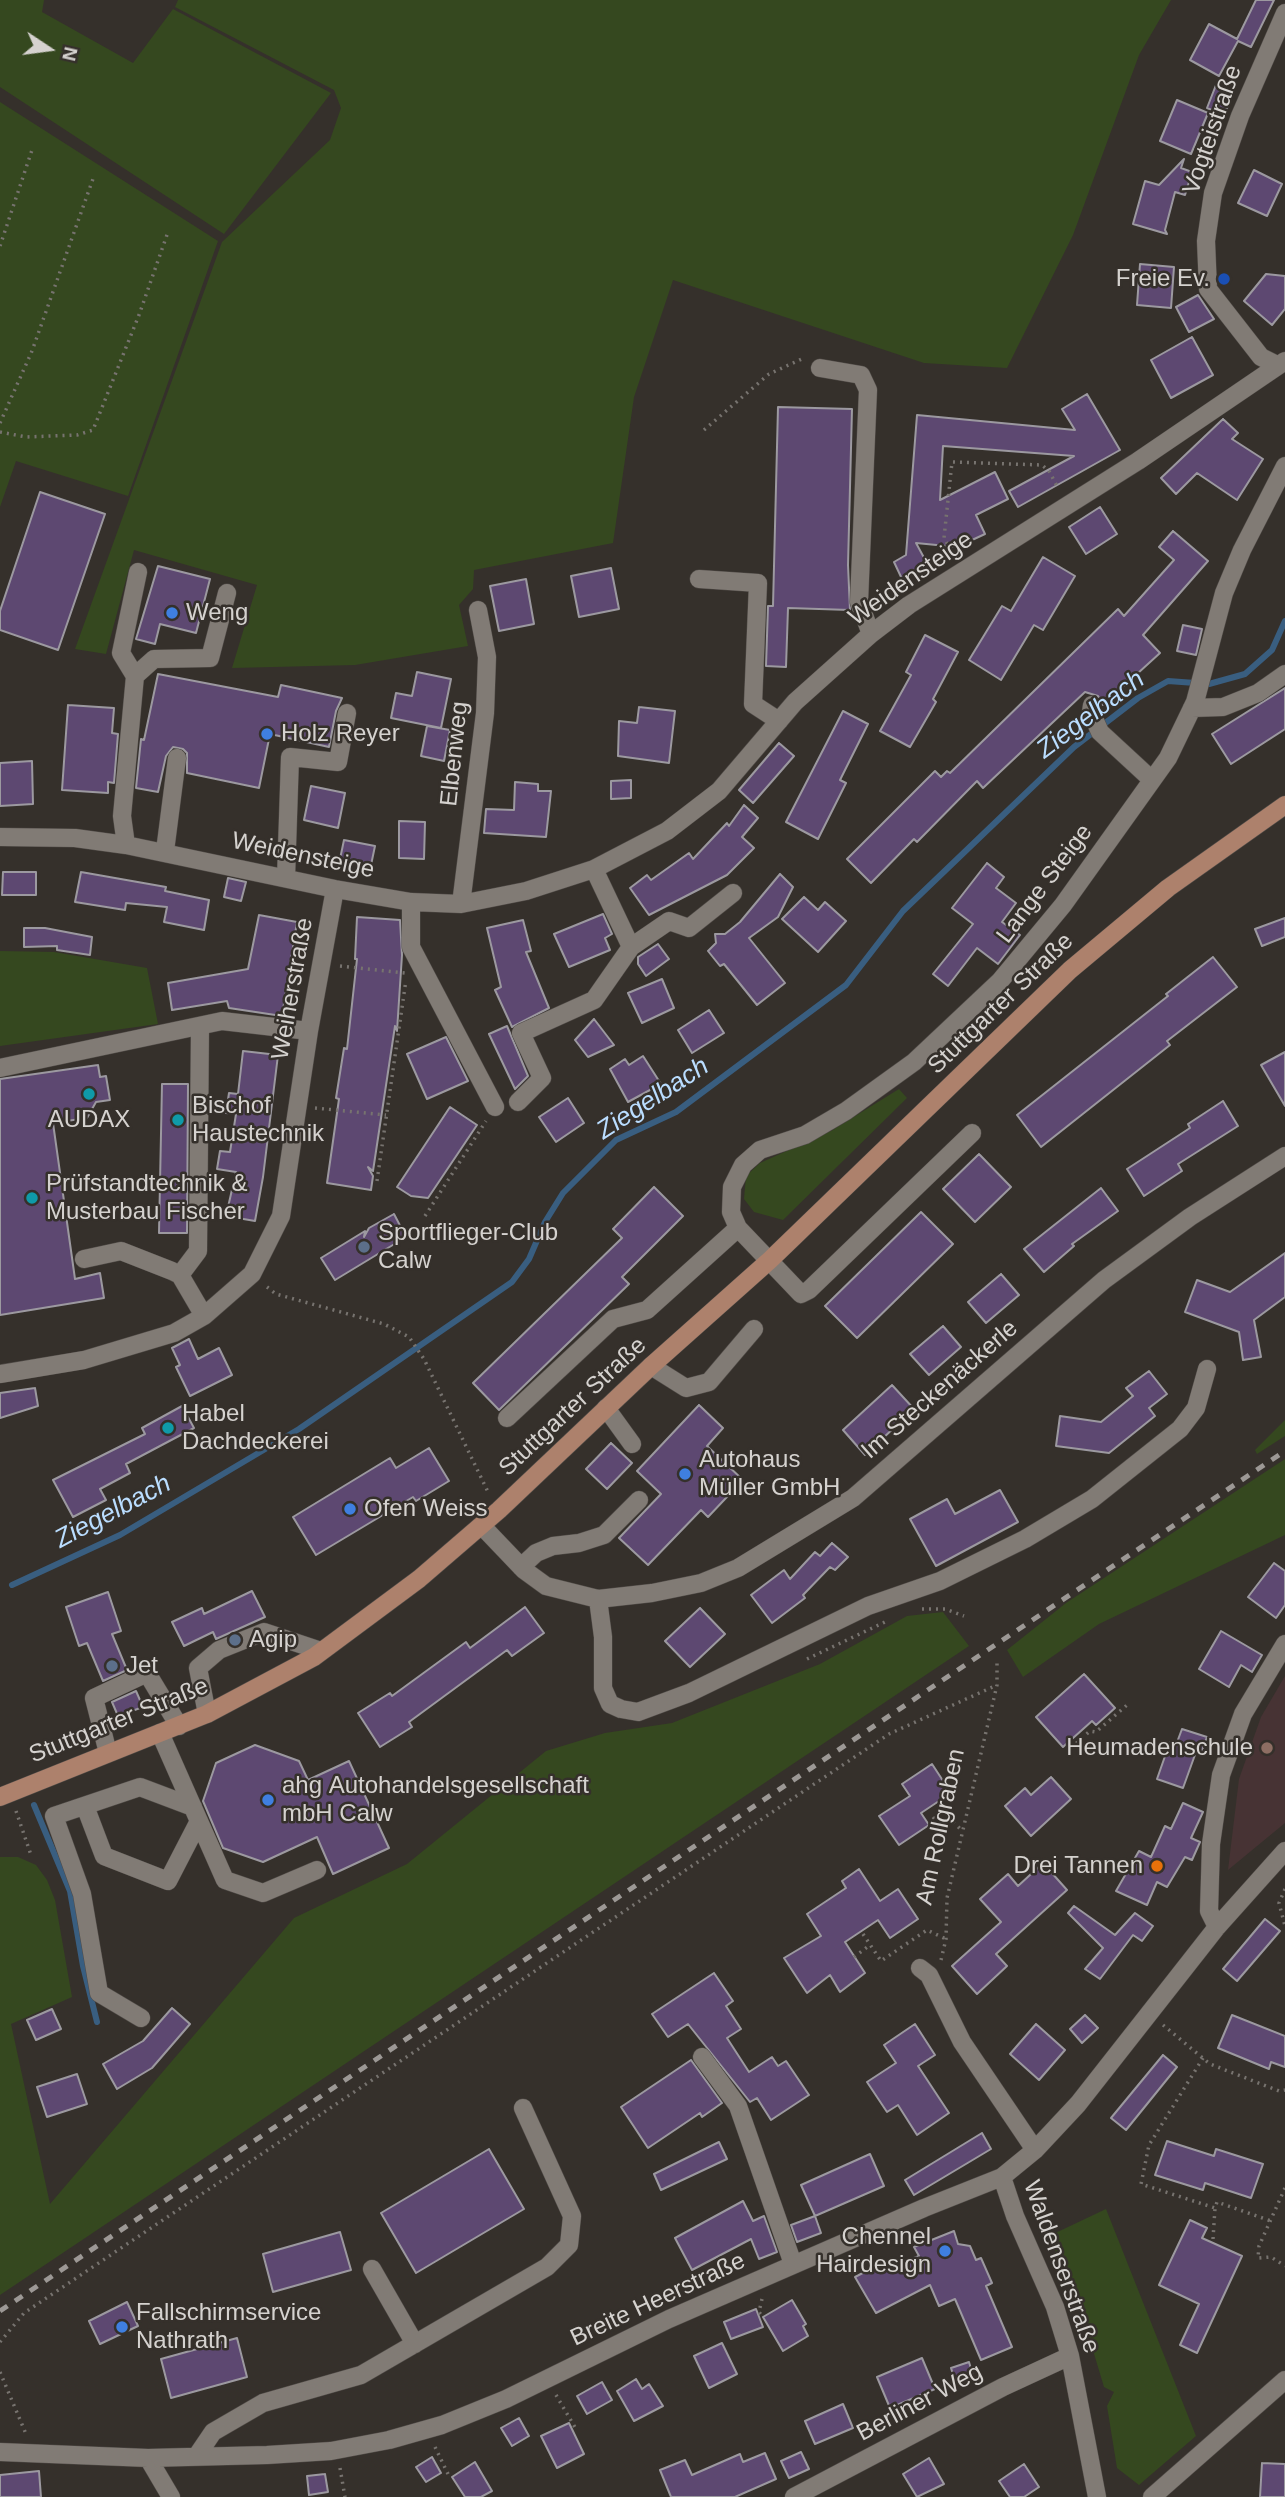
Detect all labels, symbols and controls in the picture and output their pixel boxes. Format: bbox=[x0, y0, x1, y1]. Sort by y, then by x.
north arrow bbox=[14, 14, 84, 84]
text: N bbox=[58, 45, 82, 63]
street label: Vogteistraße bbox=[1177, 62, 1249, 198]
place label: Freie Ev. bbox=[1116, 265, 1210, 293]
marker: Freie Ev. bbox=[1216, 271, 1232, 287]
street label: Weidensteige bbox=[843, 526, 979, 632]
place label: Weng bbox=[186, 599, 248, 627]
marker: Weng bbox=[164, 605, 180, 621]
water label: Ziegelbach bbox=[1031, 664, 1151, 766]
street label: Elbenweg bbox=[435, 700, 475, 808]
place label: Holz Reyer bbox=[281, 720, 400, 748]
marker: Holz Reyer bbox=[259, 726, 275, 742]
street label: Lange Steige bbox=[991, 819, 1099, 949]
street label: Weidensteige bbox=[229, 827, 377, 885]
street label: Weiherstraße bbox=[266, 916, 320, 1062]
street label: Stuttgarter Straße bbox=[922, 927, 1080, 1081]
water label: Ziegelbach bbox=[591, 1051, 715, 1147]
marker: AUDAX bbox=[81, 1086, 97, 1102]
place label: Bischof Haustechnik bbox=[192, 1092, 324, 1148]
place label: AUDAX bbox=[48, 1106, 130, 1134]
marker: Bischof Haustechnik bbox=[170, 1112, 186, 1128]
place label: Prüfstandtechnik & Musterbau Fischer bbox=[46, 1170, 247, 1226]
marker: Prüfstandtechnik & Musterbau Fischer bbox=[24, 1190, 40, 1206]
place label: Sportflieger-Club Calw bbox=[378, 1219, 558, 1275]
marker: Sportflieger-Club Calw bbox=[356, 1239, 372, 1255]
street label: Im Steckenäckerle bbox=[856, 1314, 1024, 1466]
street label: Stuttgarter Straße bbox=[493, 1331, 653, 1483]
place label: Habel Dachdeckerei bbox=[182, 1400, 329, 1456]
marker: Habel Dachdeckerei bbox=[160, 1420, 176, 1436]
place label: Autohaus Müller GmbH bbox=[699, 1446, 840, 1502]
marker: Autohaus Müller GmbH bbox=[677, 1466, 693, 1482]
water label: Ziegelbach bbox=[50, 1468, 176, 1556]
place label: Ofen Weiss bbox=[364, 1495, 488, 1523]
marker: Ofen Weiss bbox=[342, 1501, 358, 1517]
place label: Agip bbox=[249, 1626, 297, 1654]
marker: Agip bbox=[227, 1632, 243, 1648]
place label: Jet bbox=[126, 1652, 158, 1680]
marker: Jet bbox=[104, 1658, 120, 1674]
street label: Stuttgarter Straße bbox=[25, 1672, 213, 1770]
place label: Heumadenschule bbox=[1066, 1734, 1253, 1762]
marker: Heumadenschule bbox=[1259, 1740, 1275, 1756]
street label: Am Rollgraben bbox=[910, 1746, 972, 1908]
place label: ahg Autohandelsgesellschaft mbH Calw bbox=[282, 1772, 589, 1828]
marker: ahg Autohandelsgesellschaft mbH Calw bbox=[260, 1792, 276, 1808]
place label: Drei Tannen bbox=[1014, 1852, 1143, 1880]
marker: Drei Tannen bbox=[1149, 1858, 1165, 1874]
street label: Waldenserstraße bbox=[1016, 2177, 1106, 2357]
place label: Chennel Hairdesign bbox=[816, 2223, 931, 2279]
marker: Chennel Hairdesign bbox=[937, 2243, 953, 2259]
street label: Breite Heerstraße bbox=[566, 2247, 750, 2353]
place label: Fallschirmservice Nathrath bbox=[136, 2299, 321, 2355]
marker: Fallschirmservice Nathrath bbox=[114, 2319, 130, 2335]
street label: Berliner Weg bbox=[852, 2358, 988, 2448]

